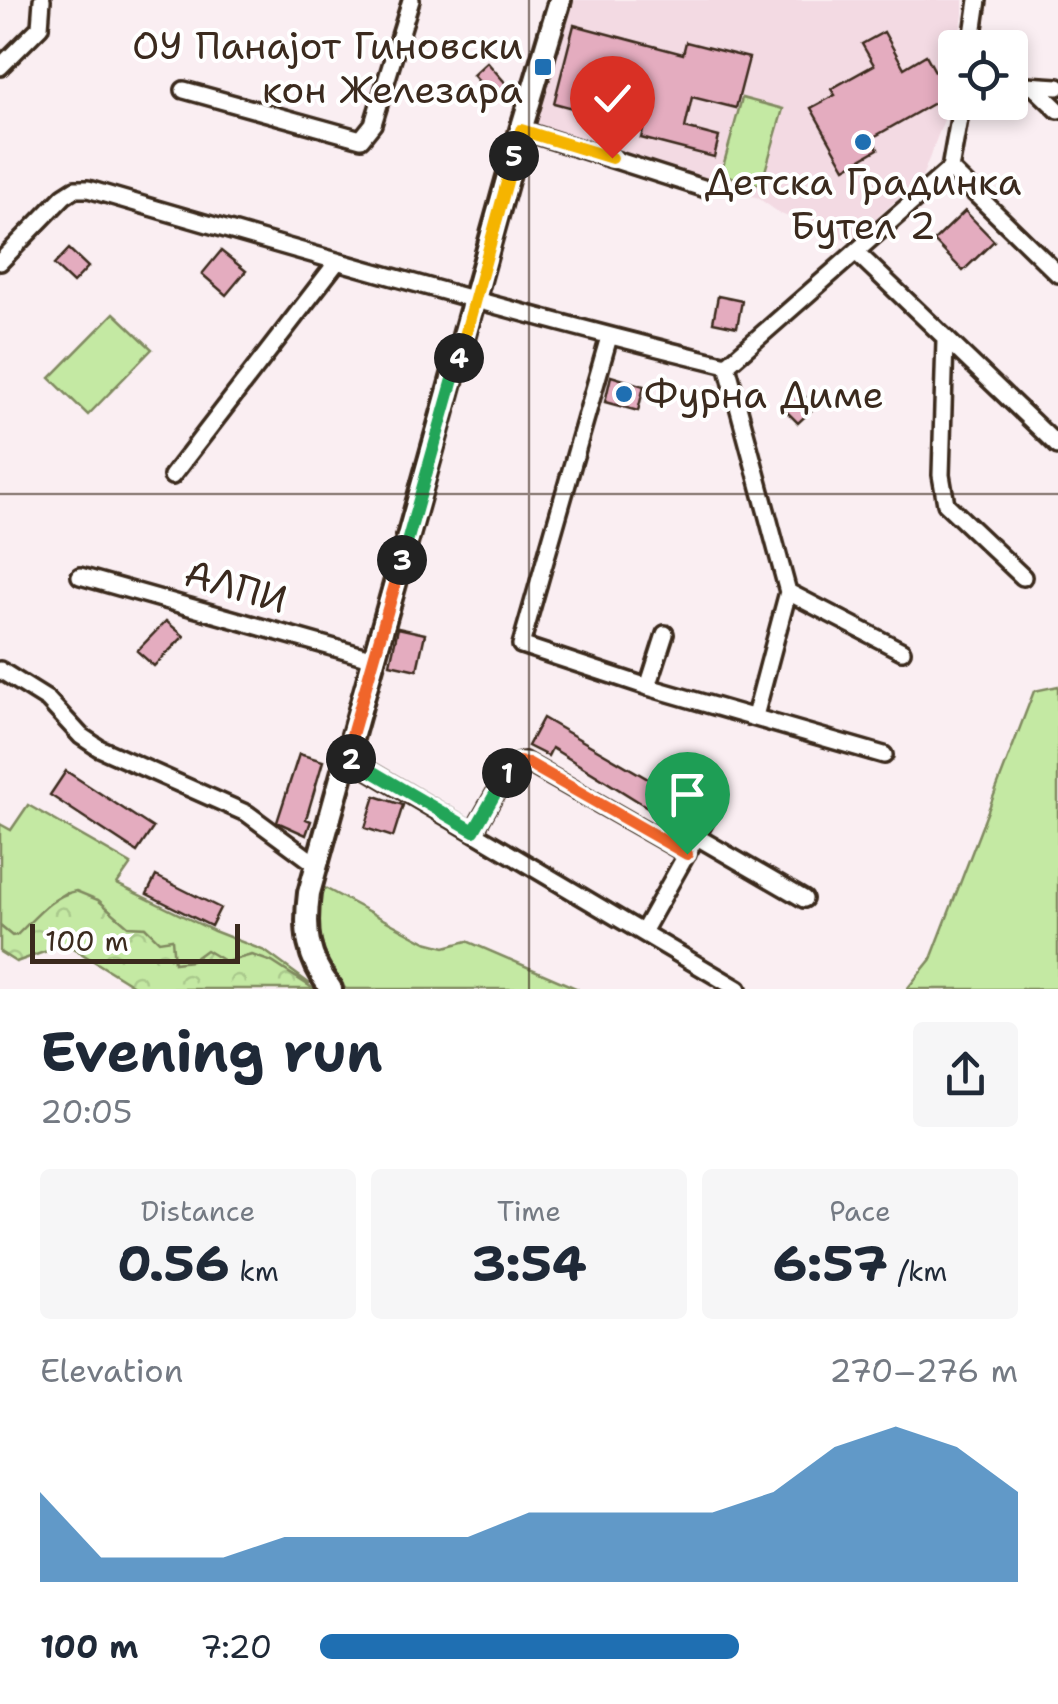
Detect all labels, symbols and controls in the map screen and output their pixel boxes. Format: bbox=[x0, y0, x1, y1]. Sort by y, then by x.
place label: ОУ Панајот Гиновски кон Железара bbox=[132, 20, 523, 115]
map controls bbox=[938, 30, 1028, 120]
button: locate bbox=[938, 30, 1028, 120]
marker: ОУ Панајот Гиновски кон Железара bbox=[532, 56, 554, 78]
pin bbox=[570, 56, 655, 159]
icon: check bbox=[585, 71, 640, 126]
pin: 5 bbox=[489, 131, 539, 181]
marker: Детска Градинка Бутел 2 bbox=[852, 131, 874, 153]
text: 5 bbox=[505, 137, 523, 175]
place label: Детска Градинка Бутел 2 bbox=[705, 156, 1022, 251]
pin: 4 bbox=[434, 333, 484, 383]
text: 4 bbox=[449, 339, 469, 377]
place label: Фурна Диме bbox=[644, 369, 884, 420]
marker: Фурна Диме bbox=[613, 383, 635, 405]
pin: 3 bbox=[377, 535, 427, 585]
text: 3 bbox=[392, 541, 412, 579]
street label: АЛПИ bbox=[179, 547, 293, 625]
pin: 2 bbox=[326, 734, 376, 784]
text: 2 bbox=[341, 740, 361, 778]
pin: 1 bbox=[482, 748, 532, 798]
pin bbox=[645, 752, 730, 855]
text: 1 bbox=[501, 754, 513, 792]
icon: arrive bbox=[660, 767, 715, 822]
scale bar bbox=[30, 919, 240, 964]
text: 100 m bbox=[45, 922, 129, 960]
text: Evening run bbox=[40, 1015, 383, 1089]
button: share bbox=[913, 1022, 1018, 1127]
text: 20:05 bbox=[40, 1090, 132, 1133]
text: Distance bbox=[141, 1192, 255, 1230]
text: Time bbox=[497, 1192, 561, 1230]
text: Pace bbox=[829, 1192, 891, 1230]
text: 0.56 bbox=[117, 1230, 230, 1297]
text: 3:54 bbox=[471, 1230, 587, 1297]
text: 6:57 bbox=[772, 1230, 888, 1297]
text: km bbox=[230, 1252, 279, 1290]
text: /km bbox=[888, 1252, 948, 1290]
text: Elevation bbox=[40, 1349, 183, 1392]
text: 270–276 m bbox=[829, 1349, 1018, 1392]
text: 100 m bbox=[40, 1625, 139, 1668]
text: 7:20 bbox=[200, 1625, 272, 1668]

